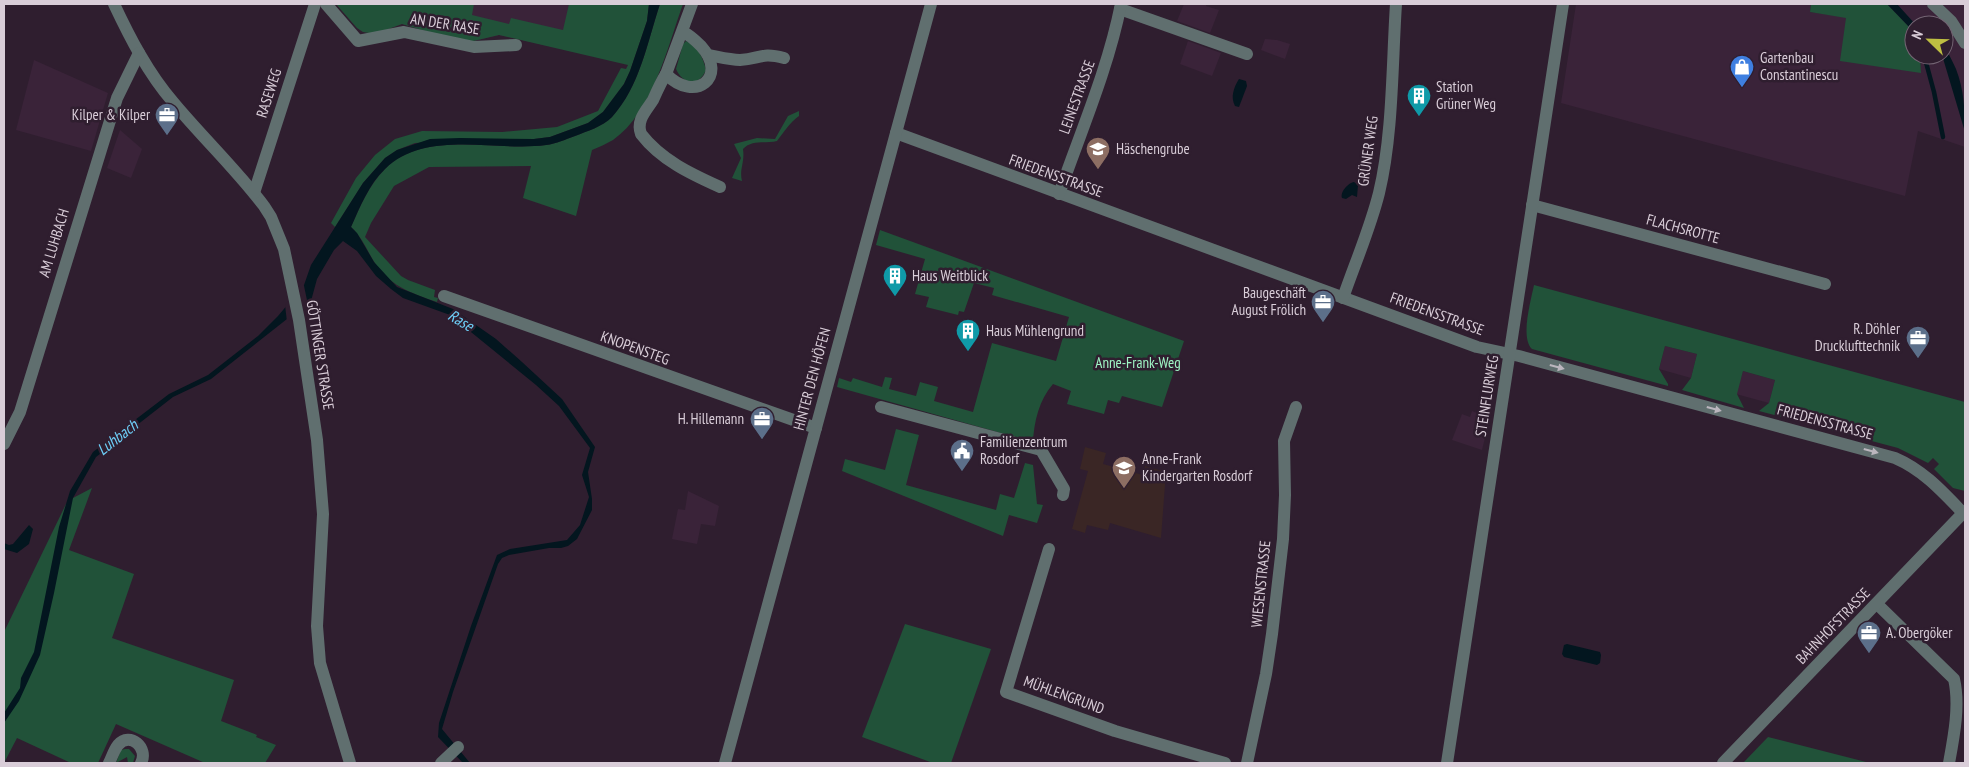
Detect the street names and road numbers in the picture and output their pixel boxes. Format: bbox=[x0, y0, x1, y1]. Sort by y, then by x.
street label: AN DER RASE bbox=[409, 9, 481, 38]
street label: LEINESTRASSE bbox=[1054, 57, 1099, 136]
street label: RASEWEG bbox=[252, 66, 285, 120]
street label: GRÜNER WEG bbox=[1353, 114, 1382, 187]
street label: FRIEDENSSTRASSE bbox=[1007, 150, 1106, 201]
street label: AM LUHBACH bbox=[34, 206, 73, 279]
street label: FLACHSROTTE bbox=[1644, 210, 1722, 247]
street label: FRIEDENSSTRASSE bbox=[1388, 288, 1487, 339]
street label: GÖTTINGER STRASSE bbox=[302, 299, 339, 411]
street label: HINTER DEN HÖFEN bbox=[789, 325, 834, 432]
street label: KNOPENSTEG bbox=[598, 326, 672, 369]
street label: STEINFLURWEG bbox=[1471, 354, 1502, 438]
street label: FRIEDENSSTRASSE bbox=[1775, 400, 1875, 443]
street label: WIESENSTRASSE bbox=[1246, 540, 1275, 628]
street label: BAHNHOFSTRASSE bbox=[1791, 583, 1874, 668]
street label: MÜHLENGRUND bbox=[1021, 671, 1107, 718]

